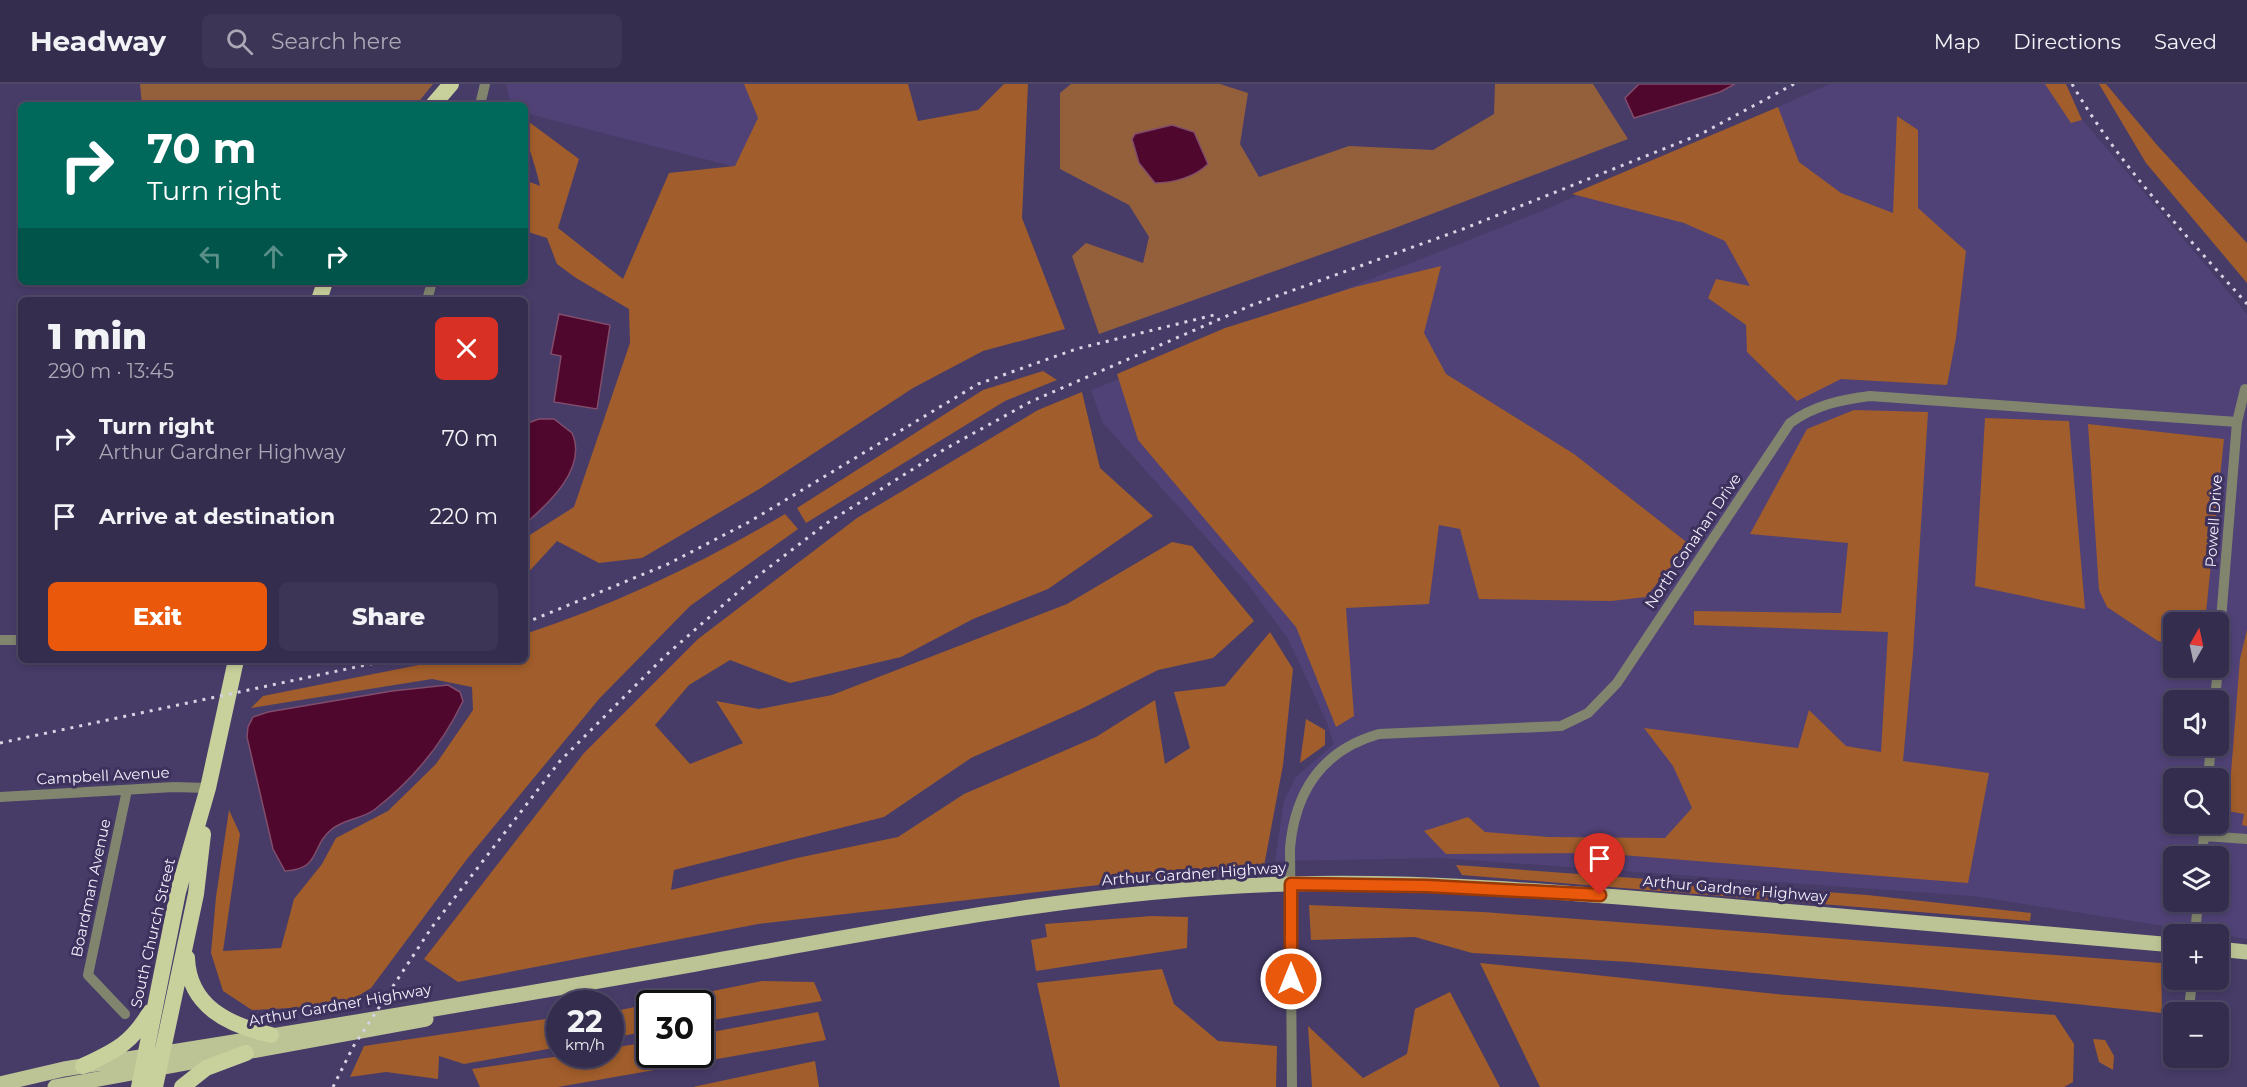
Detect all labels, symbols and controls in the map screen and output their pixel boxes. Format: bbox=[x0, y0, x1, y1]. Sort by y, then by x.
search box bbox=[202, 14, 622, 68]
text: Headway bbox=[30, 24, 166, 58]
icon: search bbox=[223, 25, 256, 58]
text: Search here bbox=[271, 28, 402, 55]
text: Map bbox=[1934, 29, 1980, 54]
text: Directions bbox=[2013, 29, 2121, 54]
text: Saved bbox=[2154, 29, 2217, 54]
text: 70 m bbox=[147, 122, 257, 174]
icon: right bbox=[48, 126, 126, 204]
text: Turn right bbox=[147, 174, 282, 207]
icon: left bbox=[194, 240, 227, 273]
icon: ahead bbox=[257, 240, 290, 273]
icon: right bbox=[320, 240, 353, 273]
text: 1 min bbox=[48, 314, 147, 358]
button: close bbox=[435, 317, 498, 380]
text: 290 m · 13:45 bbox=[48, 359, 174, 383]
text: Turn right bbox=[99, 413, 214, 440]
icon: right bbox=[48, 422, 81, 455]
text: 70 m bbox=[442, 425, 498, 452]
text: Arthur Gardner Highway bbox=[99, 440, 346, 464]
street label: North Conahan Drive bbox=[1640, 469, 1745, 612]
street label: Powell Drive bbox=[2201, 474, 2226, 568]
icon: arrive bbox=[48, 500, 81, 533]
text: Arrive at destination bbox=[99, 503, 335, 530]
text: 220 m bbox=[429, 503, 498, 530]
button: Exit bbox=[48, 582, 267, 651]
button: Share bbox=[279, 582, 498, 651]
north arrow bbox=[2163, 612, 2229, 678]
map controls bbox=[2163, 612, 2229, 1068]
button: sound bbox=[2163, 690, 2229, 756]
street label: Campbell Avenue bbox=[36, 763, 170, 788]
button: search bbox=[2163, 768, 2229, 834]
street label: Boardman Avenue bbox=[67, 817, 114, 959]
pin bbox=[1574, 833, 1625, 895]
icon: arrive bbox=[1583, 842, 1616, 875]
button: layers bbox=[2163, 846, 2229, 912]
street label: South Church Street bbox=[126, 856, 179, 1010]
street label: Arthur Gardner Highway bbox=[1101, 858, 1288, 889]
street label: Arthur Gardner Highway bbox=[1642, 871, 1829, 906]
button: + bbox=[2163, 924, 2229, 990]
position arrow bbox=[1259, 947, 1323, 1011]
street label: Arthur Gardner Highway bbox=[247, 979, 433, 1030]
speed limit sign: 30 bbox=[636, 990, 714, 1068]
button: − bbox=[2163, 1002, 2229, 1068]
text: 22 bbox=[567, 1003, 603, 1040]
text: km/h bbox=[565, 1035, 605, 1054]

